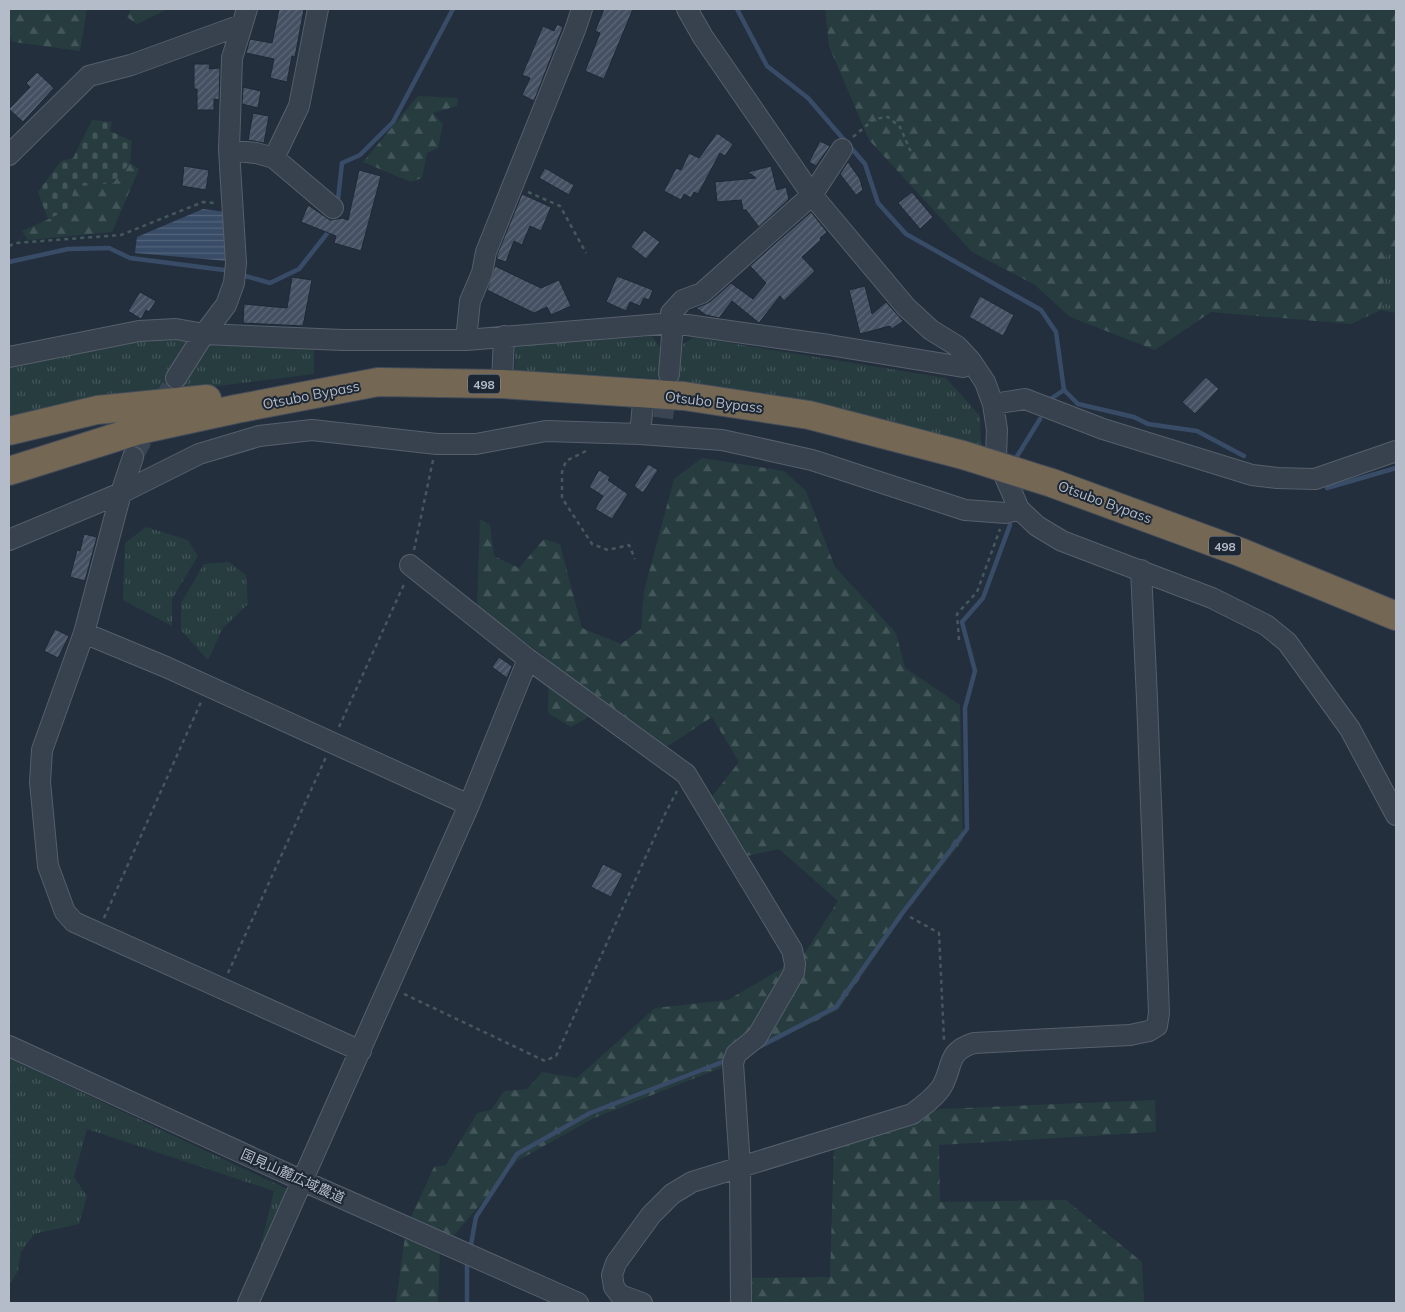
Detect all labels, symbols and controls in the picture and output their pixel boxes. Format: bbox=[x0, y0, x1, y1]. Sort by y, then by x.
road number: 498 bbox=[468, 374, 500, 394]
street label: Otsubo Bypass bbox=[261, 377, 361, 413]
street label: Otsubo Bypass bbox=[664, 387, 764, 417]
street label: Otsubo Bypass bbox=[1056, 477, 1154, 527]
road number: 498 bbox=[1209, 536, 1241, 556]
street label: 国見山麓広域農道 bbox=[238, 1145, 348, 1207]

